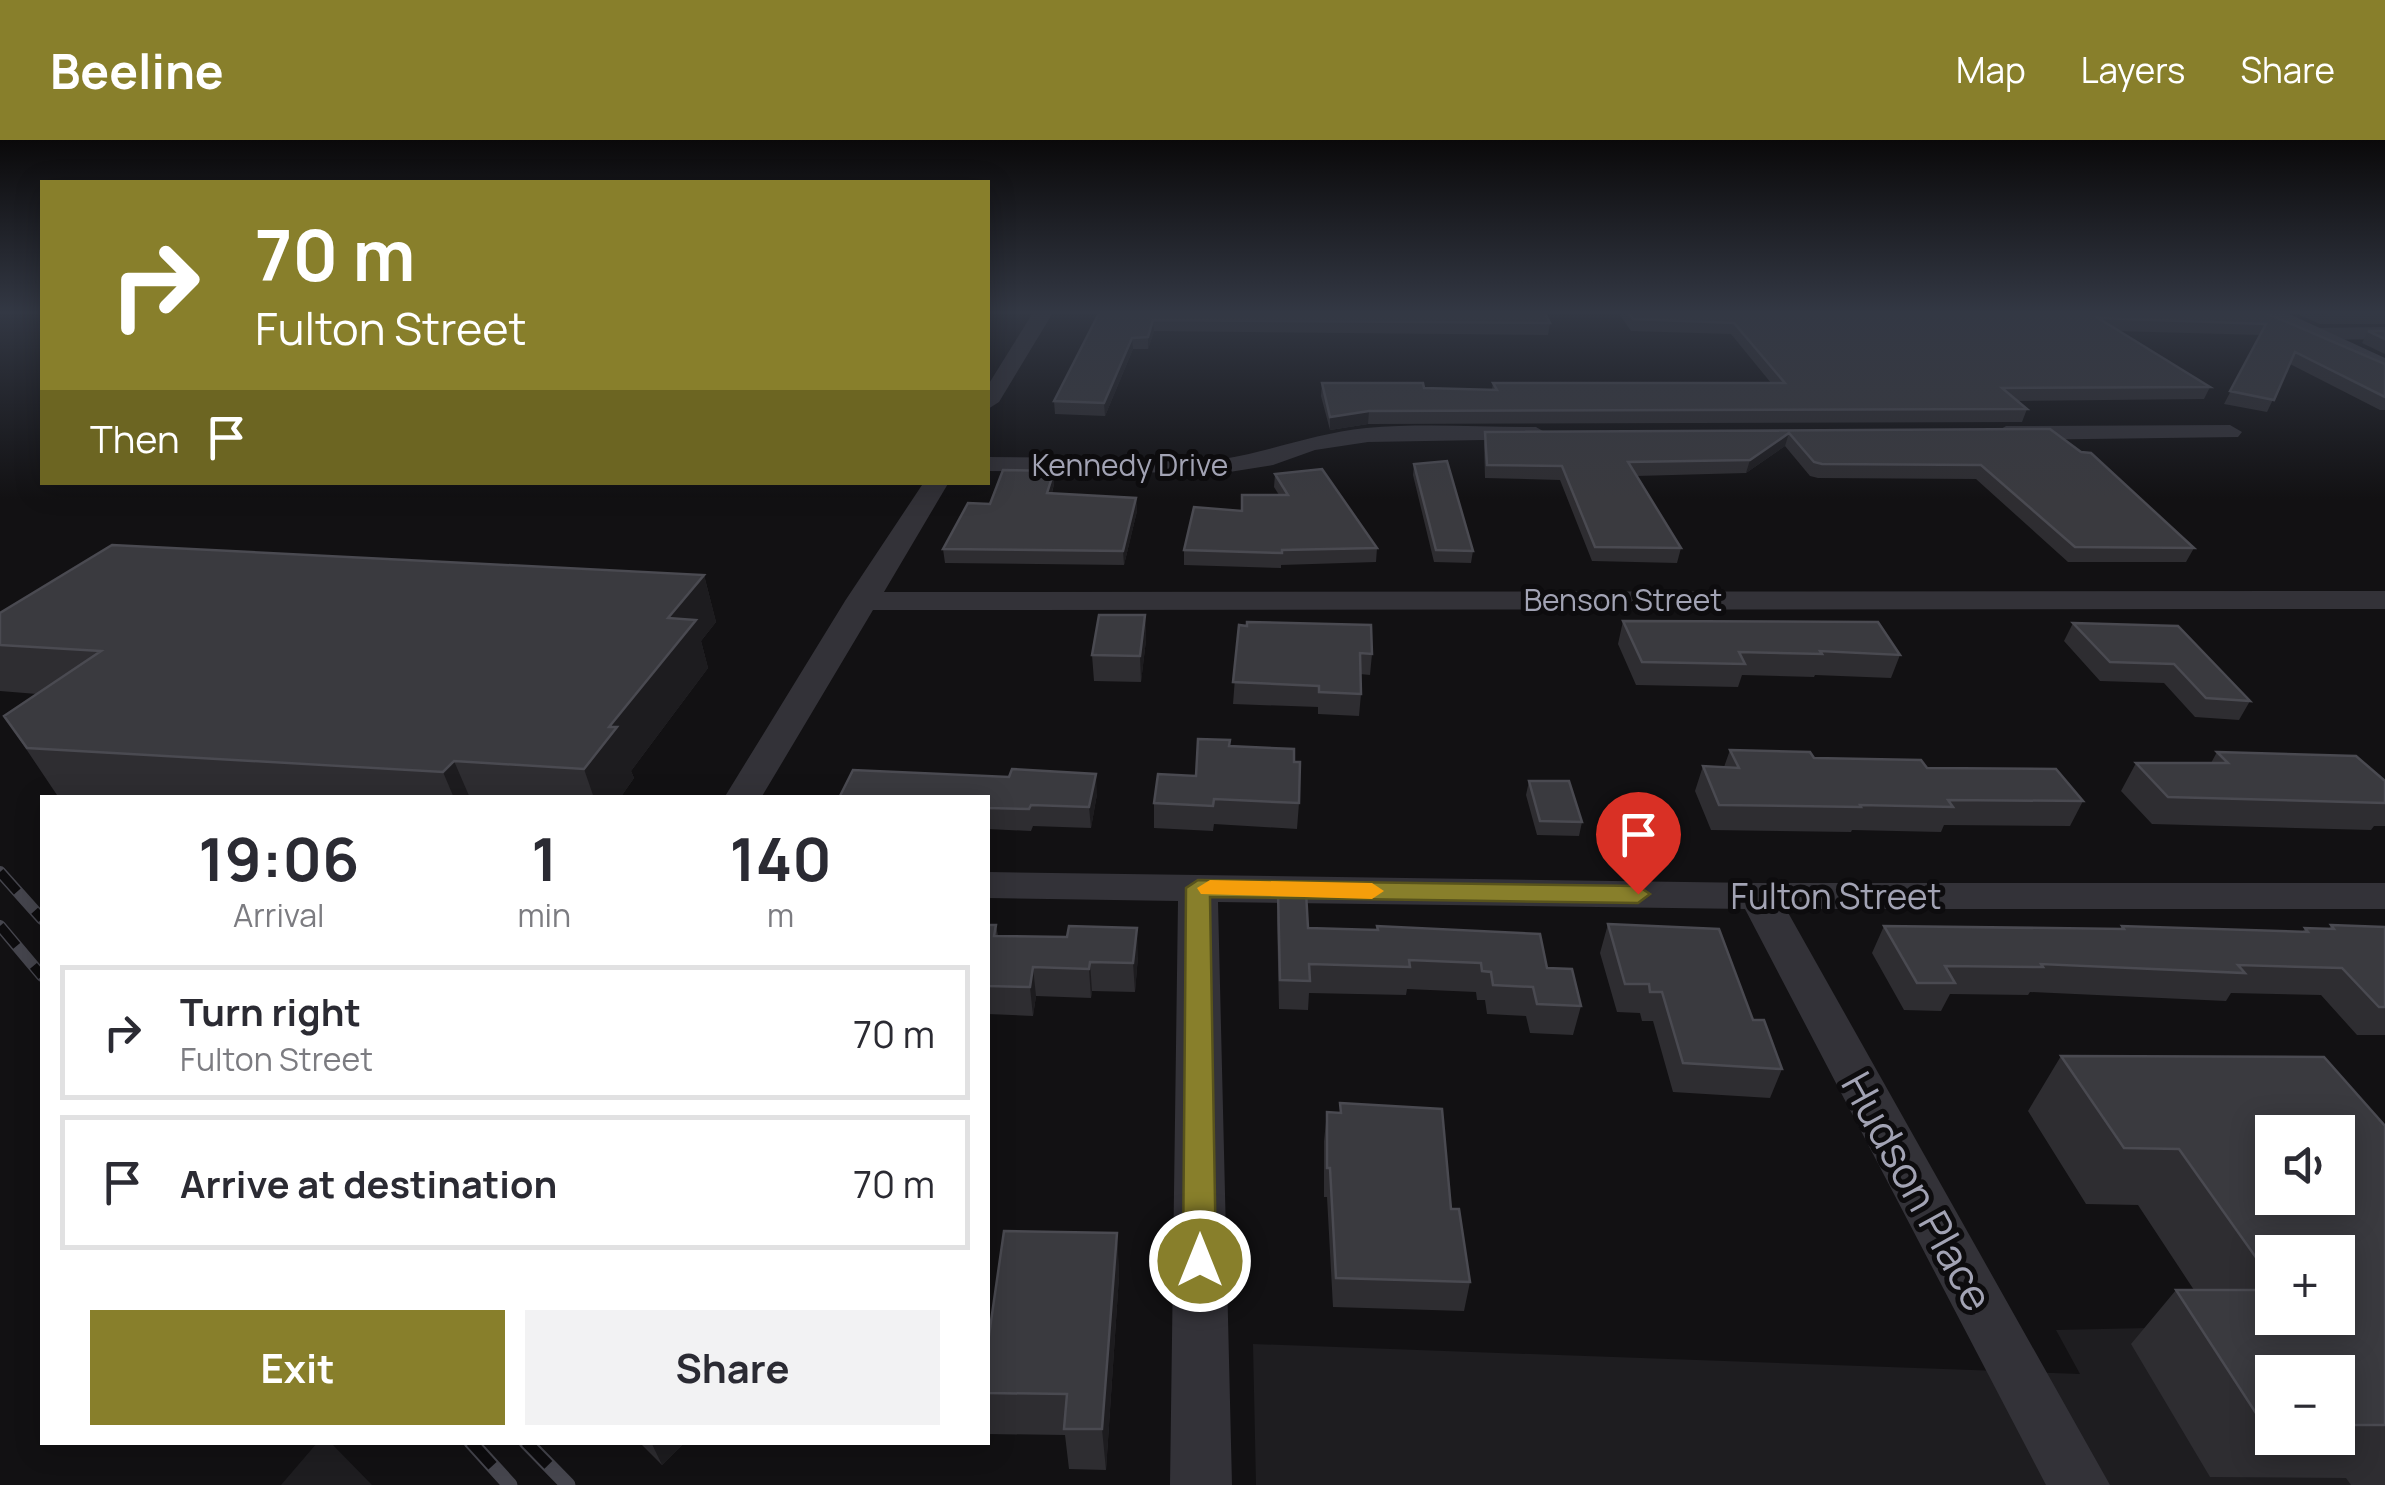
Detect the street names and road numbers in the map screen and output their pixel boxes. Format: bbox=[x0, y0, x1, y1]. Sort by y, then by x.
street label: Kennedy Drive bbox=[1032, 444, 1228, 485]
street label: Benson Street bbox=[1524, 579, 1722, 620]
street label: Fulton Street bbox=[1730, 872, 1942, 920]
street label: Hudson Place bbox=[1829, 1061, 2007, 1321]

